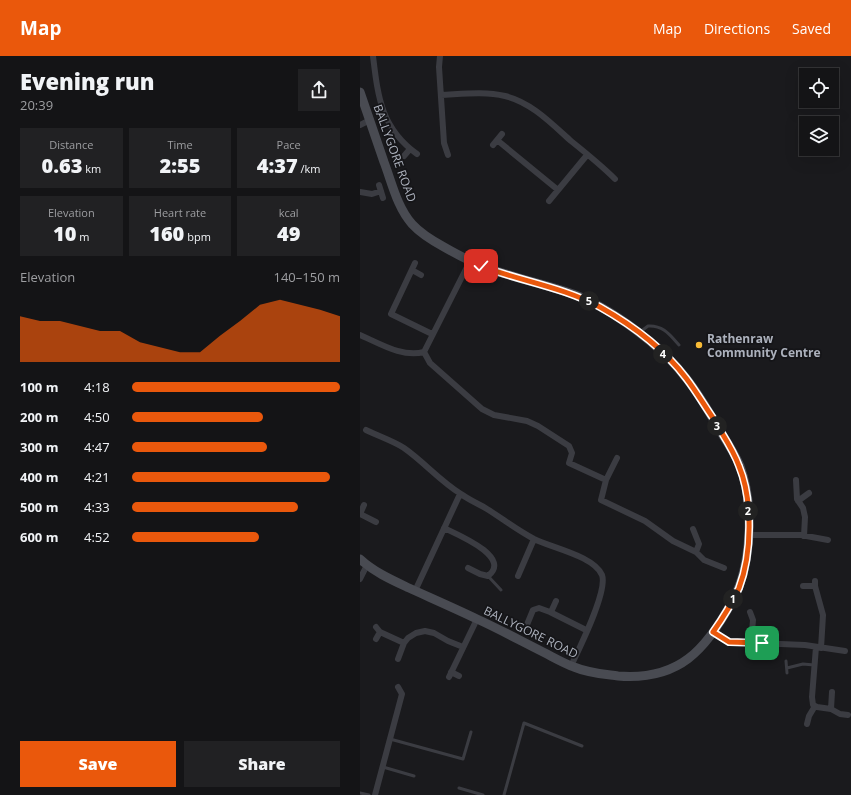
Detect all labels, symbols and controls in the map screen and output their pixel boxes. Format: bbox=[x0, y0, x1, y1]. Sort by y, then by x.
text: Map bbox=[20, 15, 61, 41]
text: Map bbox=[653, 19, 682, 38]
text: Directions bbox=[704, 19, 770, 38]
text: Saved bbox=[792, 19, 831, 38]
text: Evening run bbox=[20, 66, 155, 96]
map controls bbox=[799, 68, 839, 156]
button: locate bbox=[799, 68, 839, 108]
button: share bbox=[298, 69, 340, 111]
text: 20:39 bbox=[20, 96, 53, 114]
street label: BALLYGORE ROAD bbox=[369, 102, 421, 204]
button: layers bbox=[799, 116, 839, 156]
text: Distance bbox=[49, 137, 93, 152]
text: Time bbox=[167, 137, 193, 152]
text: Pace bbox=[277, 137, 301, 152]
text: 0.63 bbox=[41, 152, 82, 179]
text: 2:55 bbox=[160, 152, 200, 179]
text: 4:37 bbox=[257, 152, 298, 179]
text: km bbox=[82, 161, 101, 176]
text: /km bbox=[298, 161, 321, 176]
text: Elevation bbox=[48, 205, 95, 220]
text: Heart rate bbox=[154, 205, 206, 220]
text: kcal bbox=[279, 205, 299, 220]
text: 10 bbox=[53, 220, 77, 247]
text: 160 bbox=[149, 220, 184, 247]
text: 49 bbox=[277, 220, 300, 247]
text: m bbox=[77, 229, 90, 244]
text: bpm bbox=[184, 229, 211, 244]
pin bbox=[464, 249, 498, 283]
icon: check bbox=[470, 255, 492, 277]
text: Elevation bbox=[20, 268, 75, 286]
text: 140–150 m bbox=[273, 268, 340, 286]
pin: 5 bbox=[579, 291, 599, 311]
text: 5 bbox=[586, 293, 592, 308]
place label: Rathenraw Community Centre bbox=[707, 330, 821, 361]
marker: Rathenraw Community Centre bbox=[694, 340, 704, 350]
pin: 4 bbox=[653, 344, 673, 364]
text: 4 bbox=[660, 346, 666, 361]
text: 100 m bbox=[20, 378, 58, 396]
text: 4:18 bbox=[84, 378, 110, 396]
text: 200 m bbox=[20, 408, 58, 426]
text: 4:50 bbox=[84, 408, 110, 426]
pin: 3 bbox=[707, 416, 727, 436]
text: 3 bbox=[714, 418, 720, 433]
text: 300 m bbox=[20, 438, 58, 456]
text: 4:47 bbox=[84, 438, 110, 456]
text: 400 m bbox=[20, 468, 58, 486]
text: 4:21 bbox=[84, 468, 110, 486]
text: 500 m bbox=[20, 498, 58, 516]
text: 4:33 bbox=[84, 498, 110, 516]
pin: 2 bbox=[738, 501, 758, 521]
text: 2 bbox=[745, 503, 751, 518]
text: 600 m bbox=[20, 528, 58, 546]
text: 4:52 bbox=[84, 528, 110, 546]
pin: 1 bbox=[723, 589, 743, 609]
text: 1 bbox=[730, 591, 736, 606]
street label: BALLYGORE ROAD bbox=[481, 602, 581, 662]
pin bbox=[745, 626, 779, 660]
icon: arrive bbox=[751, 632, 773, 654]
button: Save bbox=[20, 741, 176, 787]
button: Share bbox=[184, 741, 340, 787]

